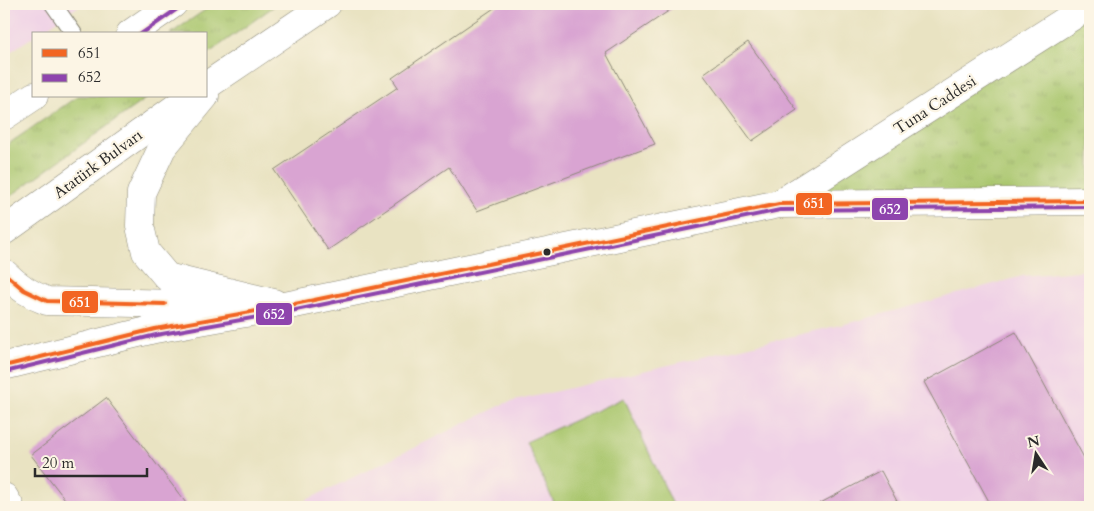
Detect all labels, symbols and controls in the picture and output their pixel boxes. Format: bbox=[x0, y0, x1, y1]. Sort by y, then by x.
legend bbox=[32, 32, 208, 98]
text: 651 bbox=[78, 43, 101, 63]
text: 652 bbox=[78, 67, 101, 87]
street label: Tuna Caddesi bbox=[890, 70, 981, 140]
street label: Atatürk Bulvarı bbox=[49, 124, 147, 204]
line badge: 651 bbox=[795, 192, 833, 216]
text: 651 bbox=[803, 194, 825, 213]
line badge: 652 bbox=[871, 197, 909, 221]
text: 652 bbox=[879, 200, 901, 219]
unlabelled marker bbox=[542, 247, 552, 257]
line badge: 651 bbox=[61, 290, 99, 314]
text: 651 bbox=[69, 293, 91, 312]
line badge: 652 bbox=[255, 302, 293, 326]
text: 652 bbox=[263, 305, 285, 324]
north arrow bbox=[1012, 428, 1062, 478]
text: N bbox=[1025, 431, 1041, 452]
scale bar bbox=[35, 446, 148, 478]
text: 20 m bbox=[42, 453, 74, 473]

